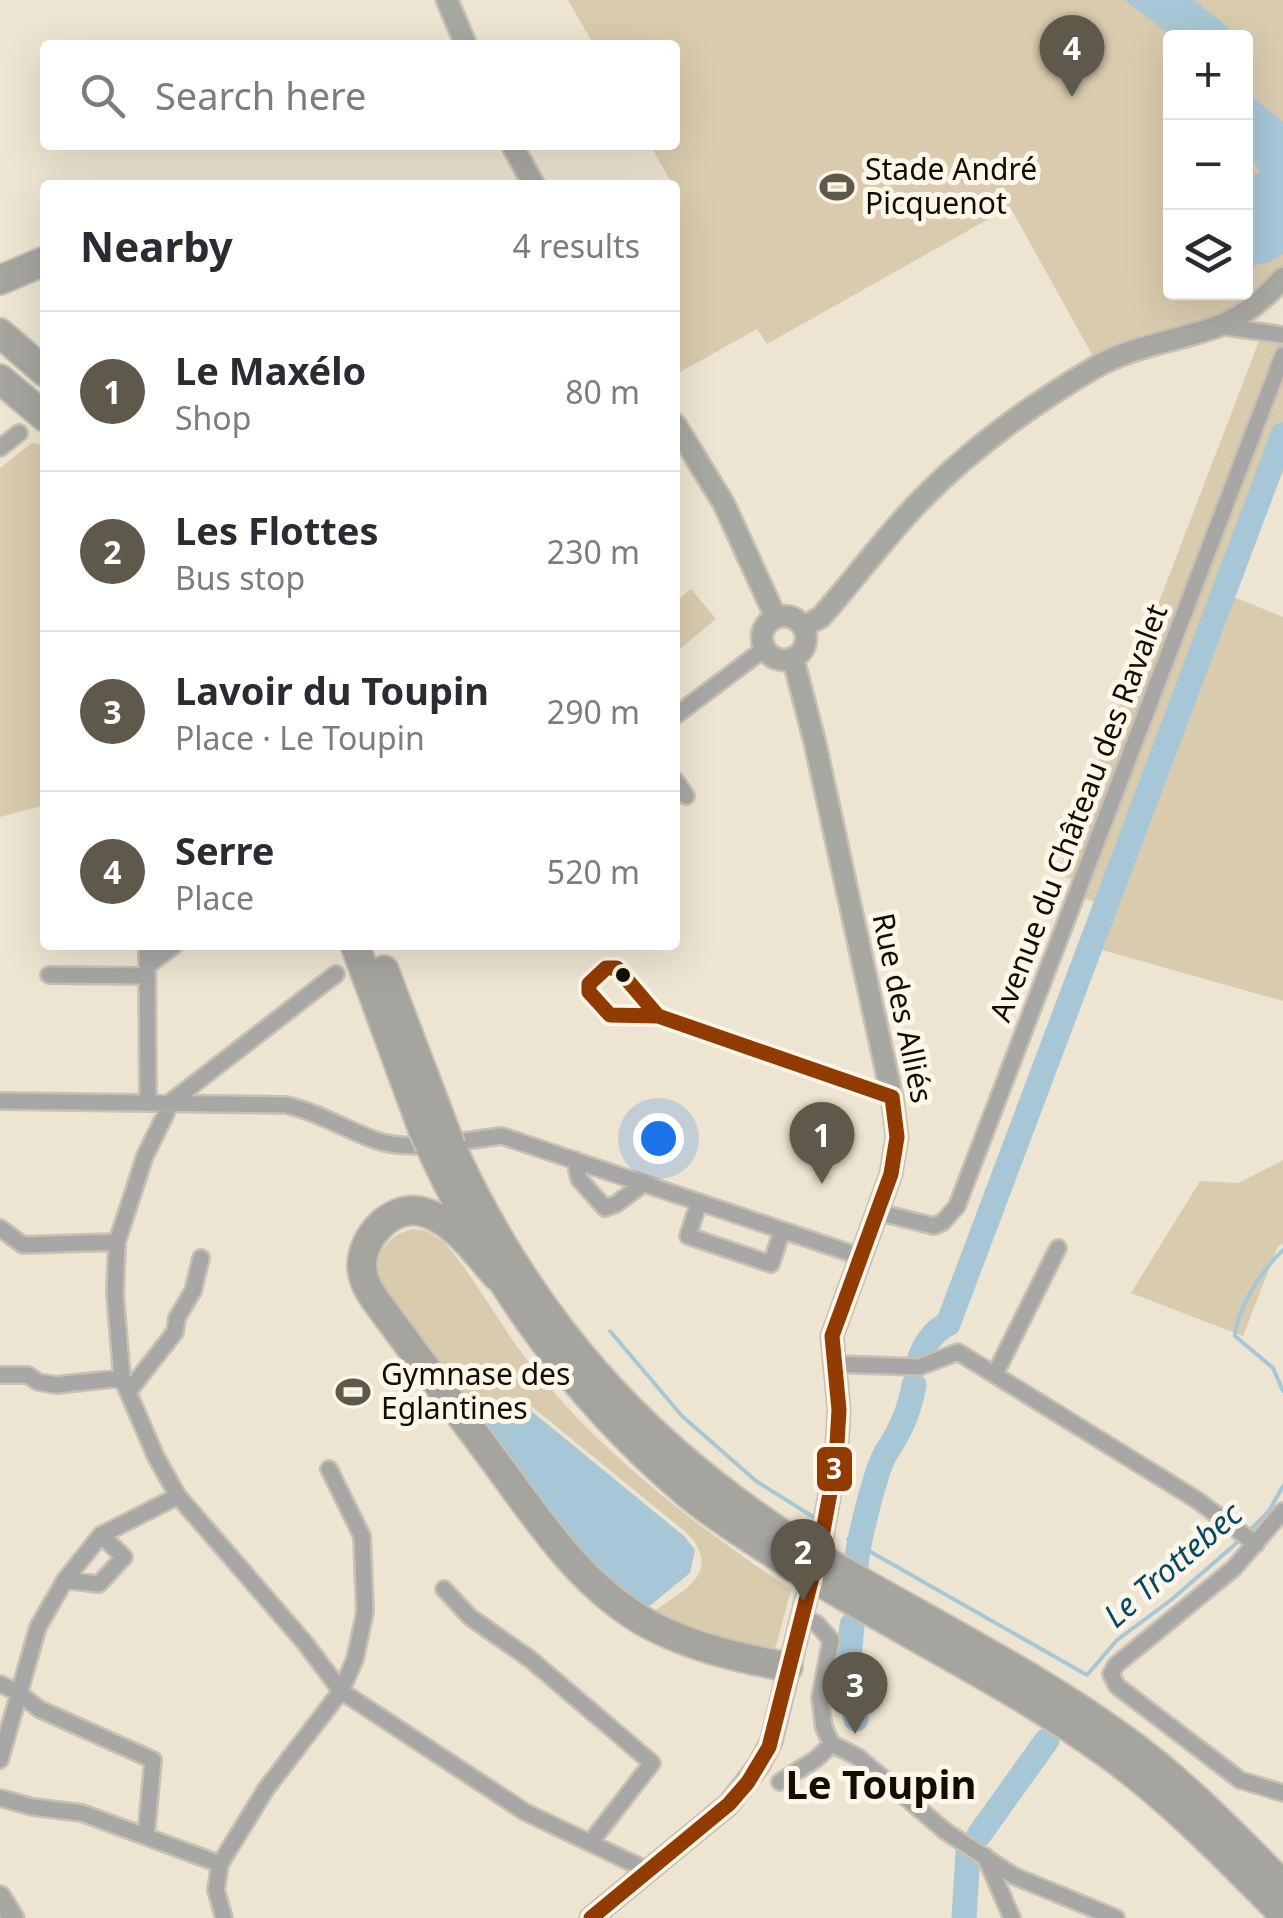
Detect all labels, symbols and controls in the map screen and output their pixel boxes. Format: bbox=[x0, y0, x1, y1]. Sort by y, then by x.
pin: 4 bbox=[1040, 14, 1104, 97]
map controls bbox=[1163, 30, 1253, 300]
button: + bbox=[1163, 30, 1253, 120]
search box bbox=[40, 40, 680, 150]
icon: search bbox=[75, 68, 130, 123]
text: Search here bbox=[155, 69, 366, 121]
button: − bbox=[1163, 120, 1253, 210]
place label: Stade André Picquenot bbox=[865, 148, 1037, 223]
sports icon: Stade André Picquenot bbox=[818, 168, 856, 206]
button: layers bbox=[1163, 210, 1253, 300]
text: Nearby bbox=[80, 217, 233, 274]
text: 4 results bbox=[513, 224, 640, 267]
text: Le Maxélo bbox=[175, 344, 366, 396]
text: 1 bbox=[103, 370, 122, 413]
text: 80 m bbox=[565, 370, 640, 413]
text: Shop bbox=[175, 396, 251, 439]
text: Les Flottes bbox=[175, 504, 379, 556]
text: 2 bbox=[103, 530, 122, 573]
text: 230 m bbox=[547, 530, 640, 573]
text: Bus stop bbox=[175, 556, 305, 599]
street label: Avenue du Château des Ravalet bbox=[979, 598, 1176, 1027]
text: Lavoir du Toupin bbox=[175, 664, 489, 716]
text: 3 bbox=[103, 690, 122, 733]
text: 290 m bbox=[547, 690, 640, 733]
text: Place · Le Toupin bbox=[175, 716, 425, 759]
text: Serre bbox=[175, 824, 275, 876]
text: 4 bbox=[103, 850, 122, 893]
text: 520 m bbox=[547, 850, 640, 893]
text: Place bbox=[175, 876, 254, 919]
street label: Rue des Alliés bbox=[863, 909, 944, 1106]
unlabelled marker bbox=[613, 965, 633, 985]
pin: 1 bbox=[790, 1102, 854, 1184]
your location bbox=[633, 1113, 684, 1164]
place label: Gymnase des Eglantines bbox=[381, 1353, 570, 1428]
sports icon: Gymnase des Eglantines bbox=[334, 1373, 372, 1411]
line badge: 3 bbox=[815, 1445, 854, 1493]
text: 3 bbox=[826, 1449, 842, 1487]
water label: Le Trottebec bbox=[1094, 1491, 1251, 1636]
pin: 2 bbox=[770, 1518, 836, 1601]
pin: 3 bbox=[822, 1652, 888, 1734]
district label: Le Toupin bbox=[785, 1756, 977, 1811]

